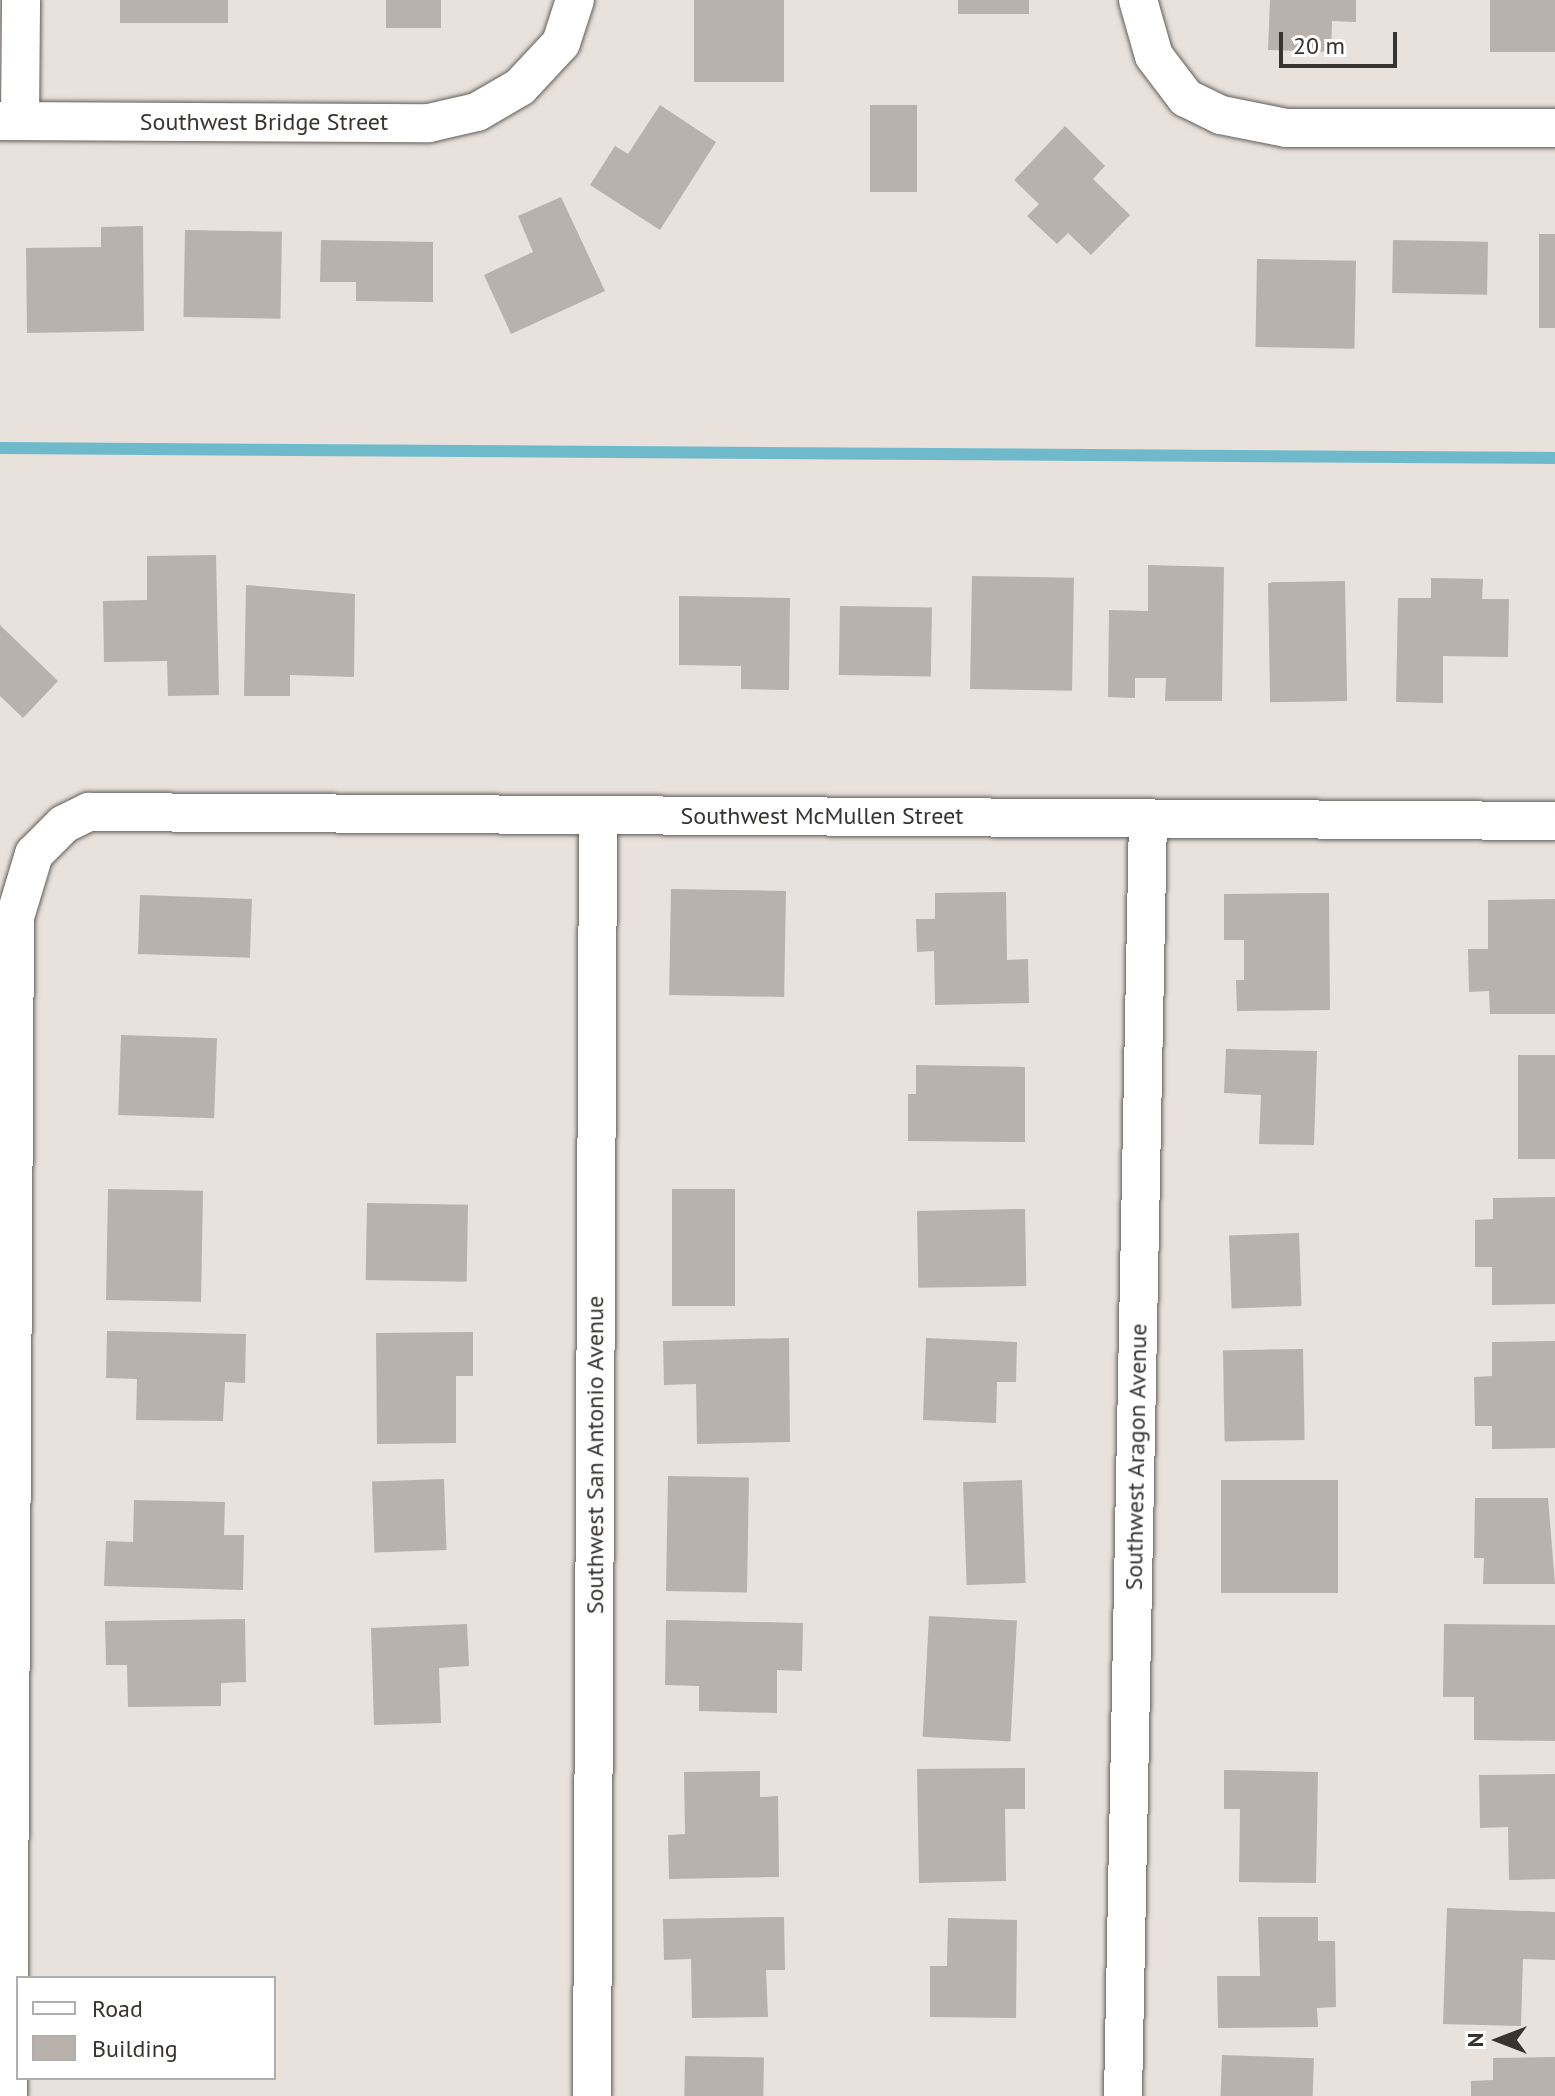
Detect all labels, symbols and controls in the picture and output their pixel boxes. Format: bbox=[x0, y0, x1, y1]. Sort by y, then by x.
scale bar bbox=[1283, 16, 1401, 66]
text: 20 m bbox=[1293, 30, 1345, 61]
street label: Southwest Bridge Street bbox=[140, 108, 388, 136]
street label: Southwest McMullen Street bbox=[681, 802, 963, 830]
street label: Southwest San Antonio Avenue bbox=[581, 1295, 609, 1615]
street label: Southwest Aragon Avenue bbox=[1119, 1323, 1153, 1591]
legend bbox=[16, 1976, 276, 2080]
text: Road bbox=[92, 1993, 143, 2024]
north arrow bbox=[1459, 2000, 1539, 2080]
text: Building bbox=[92, 2033, 178, 2064]
text: N bbox=[1461, 2033, 1489, 2047]

